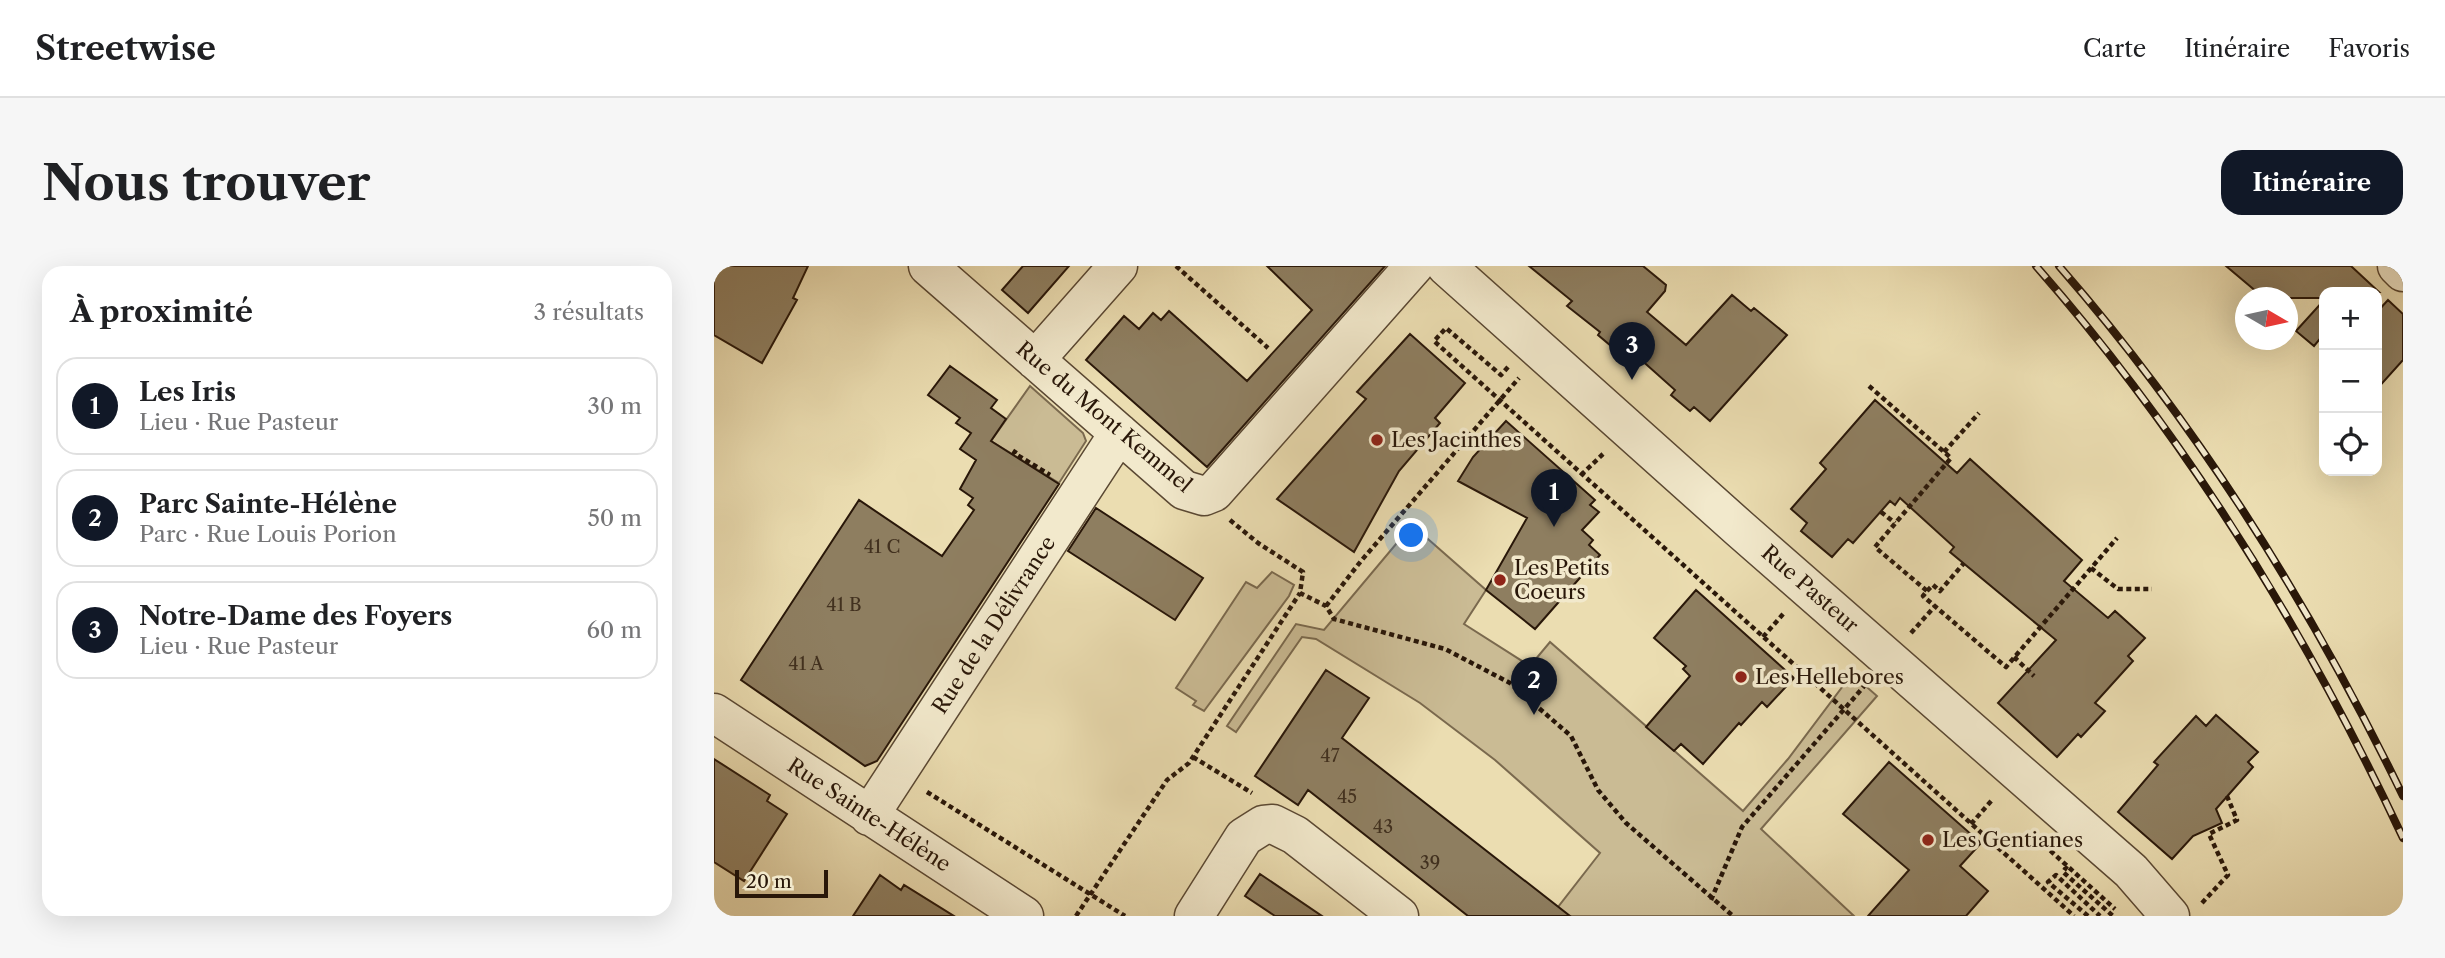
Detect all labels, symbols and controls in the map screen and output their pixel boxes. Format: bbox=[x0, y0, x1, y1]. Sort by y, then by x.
text: Streetwise bbox=[35, 28, 216, 69]
text: Carte bbox=[2083, 34, 2146, 63]
text: Itinéraire bbox=[2184, 34, 2290, 63]
text: Favoris bbox=[2328, 34, 2410, 63]
button: Itinéraire bbox=[2221, 150, 2403, 215]
text: Nous trouver bbox=[42, 152, 370, 213]
north arrow bbox=[2235, 287, 2298, 350]
map controls bbox=[2319, 287, 2382, 476]
button: + bbox=[2319, 287, 2382, 350]
text: À proximité bbox=[70, 293, 253, 330]
text: 3 résultats bbox=[534, 298, 644, 326]
pin: 3 bbox=[1609, 322, 1655, 380]
street label: Rue du Mont Kemmel bbox=[1011, 336, 1197, 497]
button: − bbox=[2319, 350, 2382, 413]
text: Les Iris bbox=[139, 376, 236, 408]
text: 1 bbox=[90, 392, 100, 420]
text: 30 m bbox=[587, 392, 642, 420]
text: Lieu · Rue Pasteur bbox=[139, 408, 339, 436]
button: locate bbox=[2319, 413, 2382, 476]
place label: Les Jacinthes bbox=[1391, 427, 1522, 452]
marker: Les Jacinthes bbox=[1369, 432, 1385, 448]
pin: 1 bbox=[1531, 469, 1577, 527]
text: Parc Sainte-Hélène bbox=[139, 488, 397, 520]
text: 2 bbox=[88, 504, 102, 532]
text: 50 m bbox=[587, 504, 642, 532]
your location bbox=[1394, 518, 1428, 552]
text: Parc · Rue Louis Porion bbox=[139, 520, 397, 548]
street label: Rue de la Délivrance bbox=[927, 531, 1060, 718]
house number: 41 C bbox=[864, 536, 900, 558]
street label: Rue Pasteur bbox=[1757, 540, 1864, 638]
place label: Les Petits Coeurs bbox=[1514, 555, 1610, 604]
marker: Les Petits Coeurs bbox=[1492, 572, 1508, 588]
house number: 41 B bbox=[826, 594, 862, 616]
text: Notre-Dame des Foyers bbox=[139, 600, 452, 632]
text: 3 bbox=[89, 616, 102, 644]
text: 60 m bbox=[586, 616, 642, 644]
text: Lieu · Rue Pasteur bbox=[139, 632, 339, 660]
house number: 41 A bbox=[788, 653, 824, 675]
pin: 2 bbox=[1511, 657, 1557, 715]
place label: Les Hellebores bbox=[1755, 664, 1904, 689]
marker: Les Hellebores bbox=[1733, 669, 1749, 685]
house number: 47 bbox=[1320, 745, 1340, 767]
street label: Rue Sainte-Hélène bbox=[783, 752, 956, 877]
house number: 45 bbox=[1337, 786, 1357, 808]
house number: 43 bbox=[1373, 816, 1393, 838]
place label: Les Gentianes bbox=[1942, 827, 2083, 852]
marker: Les Gentianes bbox=[1920, 832, 1936, 848]
house number: 39 bbox=[1420, 852, 1440, 874]
scale bar bbox=[735, 867, 828, 899]
text: 20 m bbox=[746, 870, 792, 893]

